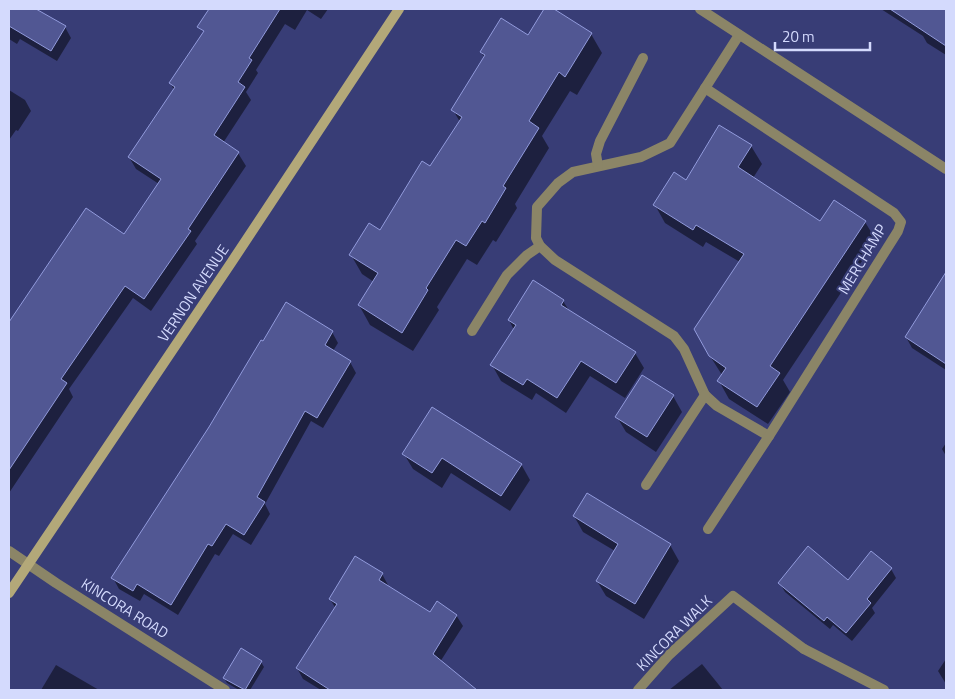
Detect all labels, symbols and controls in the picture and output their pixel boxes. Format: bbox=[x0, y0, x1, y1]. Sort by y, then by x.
scale bar bbox=[775, 20, 870, 52]
text: 20 m bbox=[782, 25, 815, 48]
street label: MERCHAMP bbox=[832, 219, 892, 299]
street label: VERNON AVENUE bbox=[152, 240, 234, 346]
street label: KINCORA ROAD bbox=[77, 572, 173, 644]
street label: KINCORA WALK bbox=[631, 589, 718, 676]

